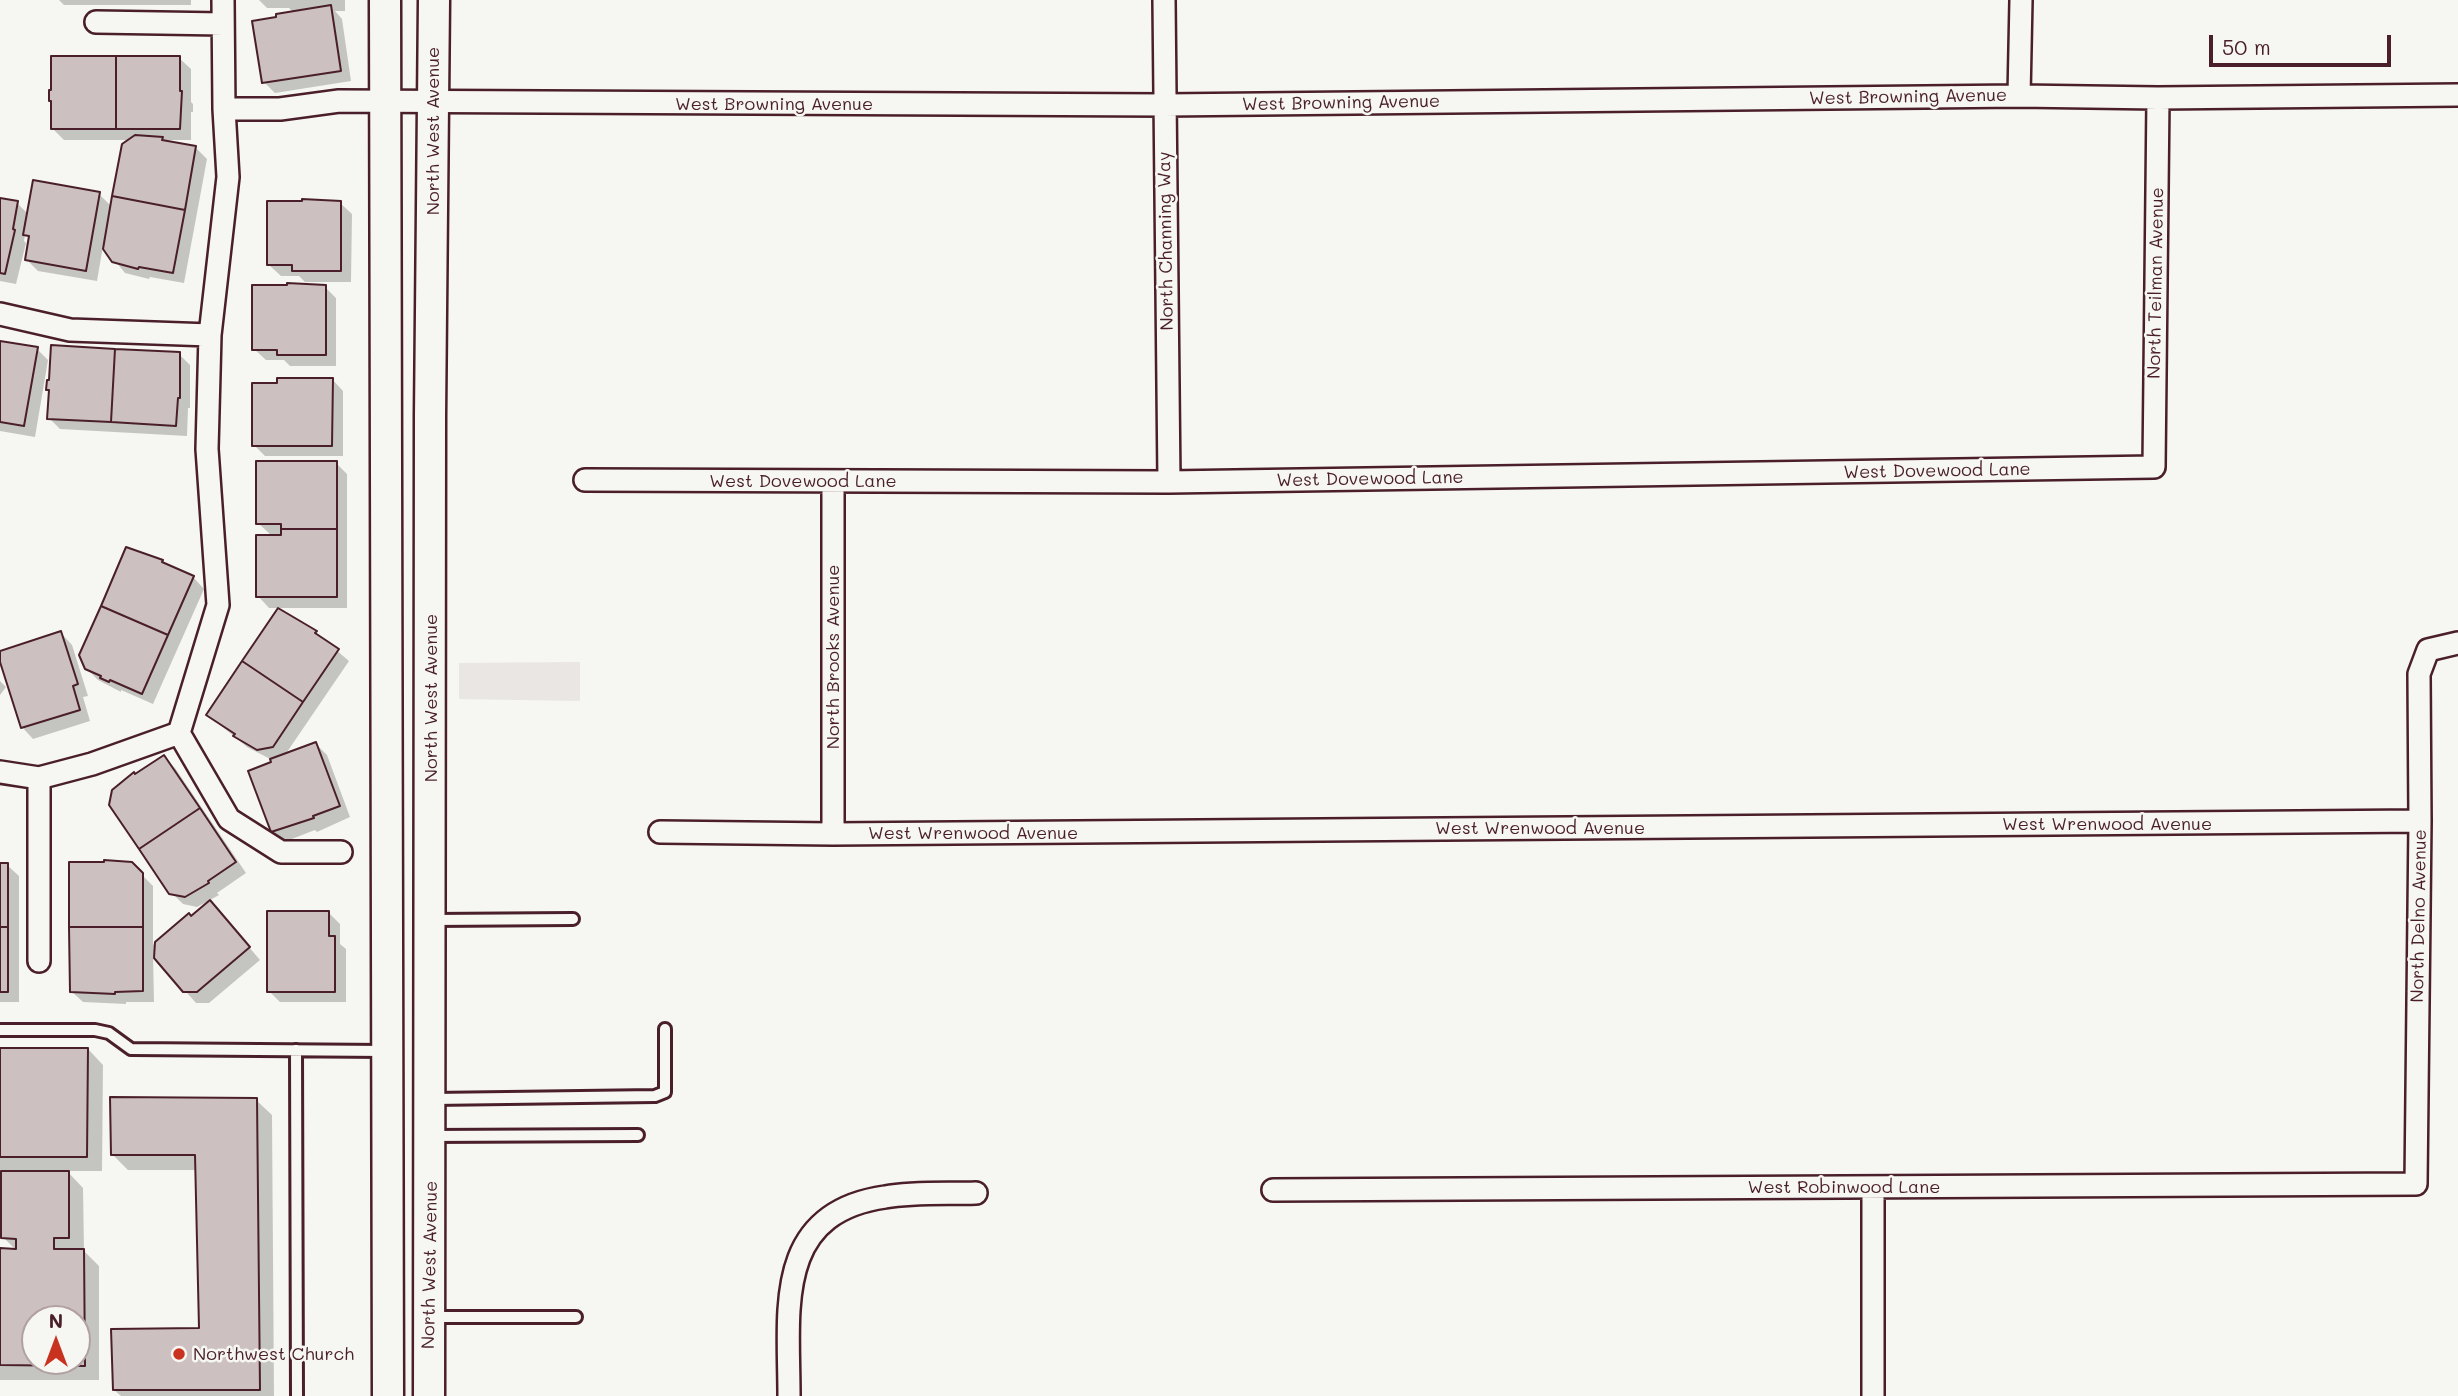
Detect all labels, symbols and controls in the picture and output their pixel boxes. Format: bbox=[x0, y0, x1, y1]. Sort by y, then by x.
scale bar bbox=[2213, 21, 2395, 65]
text: 50 m bbox=[2222, 33, 2271, 60]
street label: North West Avenue bbox=[422, 47, 444, 215]
street label: West Browning Avenue bbox=[1809, 84, 2007, 110]
street label: West Browning Avenue bbox=[1242, 90, 1440, 116]
street label: West Browning Avenue bbox=[675, 93, 873, 115]
street label: North Channing Way bbox=[1154, 151, 1178, 331]
street label: North Teilman Avenue bbox=[2144, 187, 2168, 379]
street label: West Dovewood Lane bbox=[1843, 459, 2031, 483]
street label: West Dovewood Lane bbox=[1276, 467, 1464, 491]
street label: West Dovewood Lane bbox=[709, 470, 897, 492]
street label: North Brooks Avenue bbox=[822, 565, 844, 749]
street label: North West Avenue bbox=[420, 614, 442, 782]
street label: West Wrenwood Avenue bbox=[2002, 813, 2212, 835]
street label: West Wrenwood Avenue bbox=[1435, 817, 1645, 839]
street label: West Wrenwood Avenue bbox=[868, 822, 1078, 844]
street label: North Delno Avenue bbox=[2407, 829, 2431, 1003]
street label: West Robinwood Lane bbox=[1748, 1176, 1940, 1198]
street label: North West Avenue bbox=[418, 1181, 442, 1349]
north arrow bbox=[21, 1305, 91, 1375]
text: N bbox=[49, 1308, 63, 1333]
place label: Northwest Church bbox=[193, 1343, 354, 1365]
marker: Northwest Church bbox=[171, 1346, 187, 1362]

